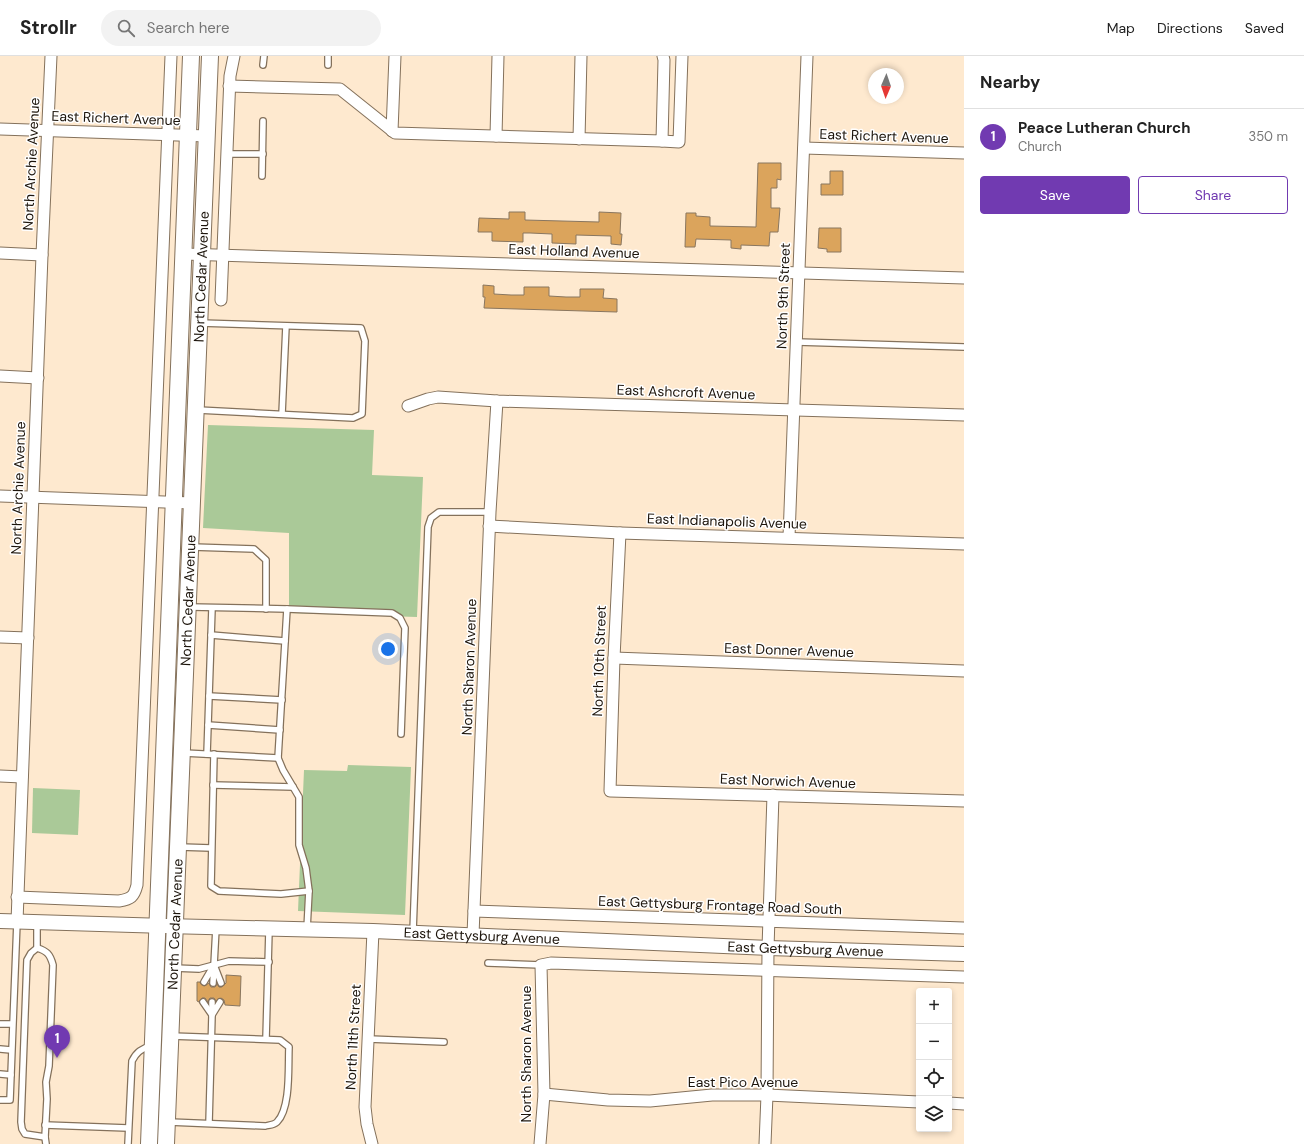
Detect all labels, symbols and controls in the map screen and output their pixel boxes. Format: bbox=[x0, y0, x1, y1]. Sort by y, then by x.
search box bbox=[101, 10, 381, 46]
text: Strollr bbox=[20, 15, 77, 40]
icon: search bbox=[115, 17, 137, 39]
text: Search here bbox=[147, 18, 230, 38]
text: Map bbox=[1107, 19, 1135, 37]
text: Directions bbox=[1157, 19, 1223, 37]
text: Saved bbox=[1245, 19, 1284, 37]
north arrow bbox=[868, 68, 904, 104]
text: Nearby bbox=[980, 71, 1040, 93]
street label: North Archie Avenue bbox=[19, 97, 43, 231]
street label: East Richert Avenue bbox=[51, 107, 181, 129]
text: Peace Lutheran Church bbox=[1018, 118, 1190, 138]
street label: East Richert Avenue bbox=[819, 125, 949, 147]
text: 1 bbox=[991, 128, 995, 145]
text: 350 m bbox=[1248, 128, 1288, 145]
text: Church bbox=[1018, 138, 1062, 155]
button: Save bbox=[980, 176, 1130, 214]
button: Share bbox=[1138, 176, 1288, 214]
street label: North Cedar Avenue bbox=[189, 211, 213, 343]
street label: East Holland Avenue bbox=[508, 240, 640, 262]
street label: North 9th Street bbox=[772, 243, 794, 349]
street label: East Ashcroft Avenue bbox=[616, 381, 756, 403]
street label: North Archie Avenue bbox=[7, 421, 29, 555]
street label: East Indianapolis Avenue bbox=[647, 509, 807, 533]
street label: North Cedar Avenue bbox=[176, 534, 200, 666]
street label: North Sharon Avenue bbox=[458, 598, 480, 736]
street label: North 10th Street bbox=[588, 605, 610, 717]
your location bbox=[378, 639, 398, 659]
street label: East Donner Avenue bbox=[724, 639, 854, 661]
street label: East Norwich Avenue bbox=[720, 770, 856, 792]
street label: North Cedar Avenue bbox=[163, 858, 187, 990]
street label: East Gettysburg Frontage Road South bbox=[598, 892, 842, 918]
street label: East Gettysburg Avenue bbox=[403, 923, 560, 948]
street label: East Gettysburg Avenue bbox=[727, 937, 884, 961]
street label: North 11th Street bbox=[341, 984, 365, 1090]
street label: North Sharon Avenue bbox=[517, 986, 535, 1122]
map controls bbox=[916, 988, 952, 1132]
button: + bbox=[916, 988, 952, 1024]
button: − bbox=[916, 1024, 952, 1060]
pin: 1 bbox=[44, 1025, 70, 1058]
button: locate bbox=[916, 1060, 952, 1096]
street label: East Pico Avenue bbox=[688, 1073, 798, 1091]
button: layers bbox=[916, 1096, 952, 1132]

